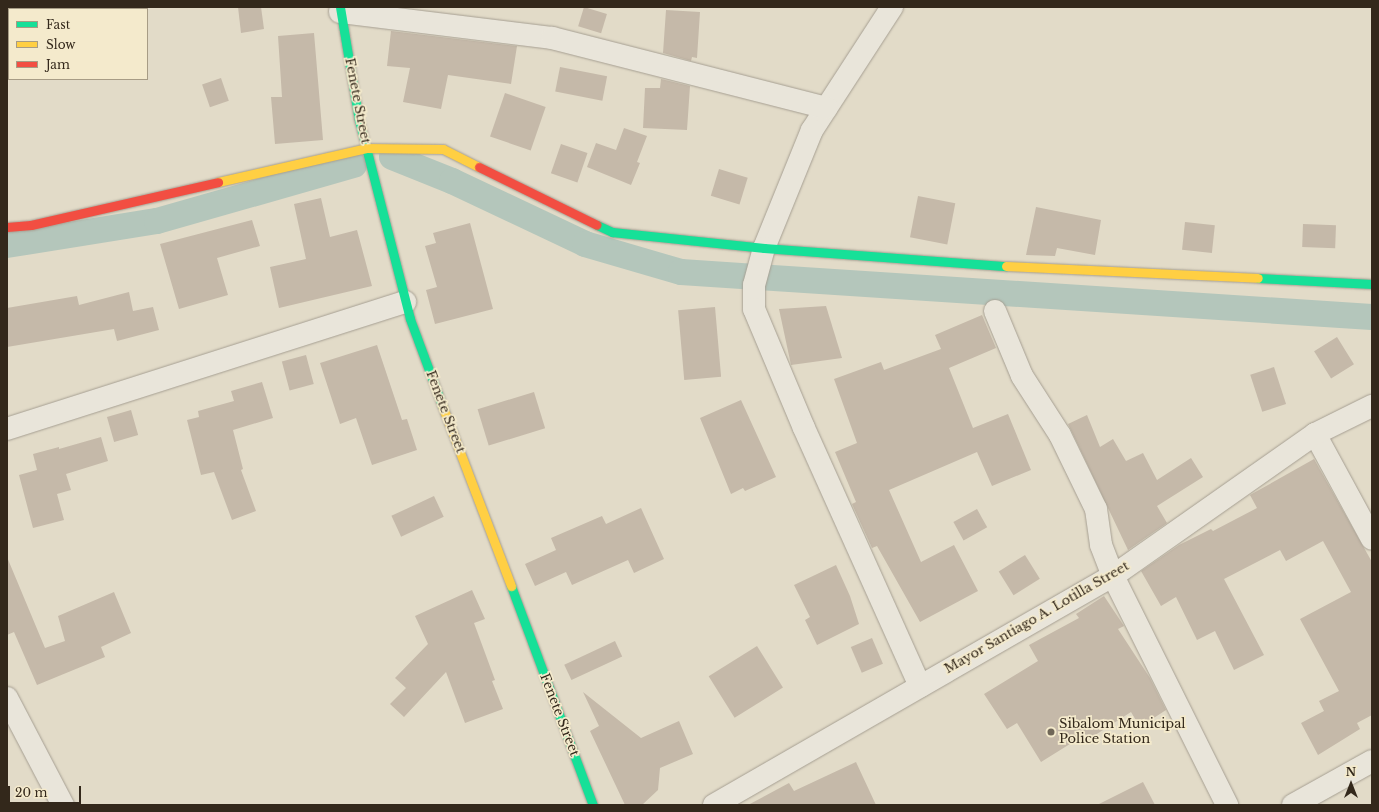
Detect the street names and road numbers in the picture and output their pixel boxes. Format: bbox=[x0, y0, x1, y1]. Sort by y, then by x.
street label: Fenete Street bbox=[341, 57, 373, 145]
street label: Fenete Street bbox=[422, 368, 468, 456]
street label: Mayor Santiago A. Lotilla Street bbox=[941, 558, 1133, 678]
street label: Fenete Street bbox=[536, 671, 582, 759]

